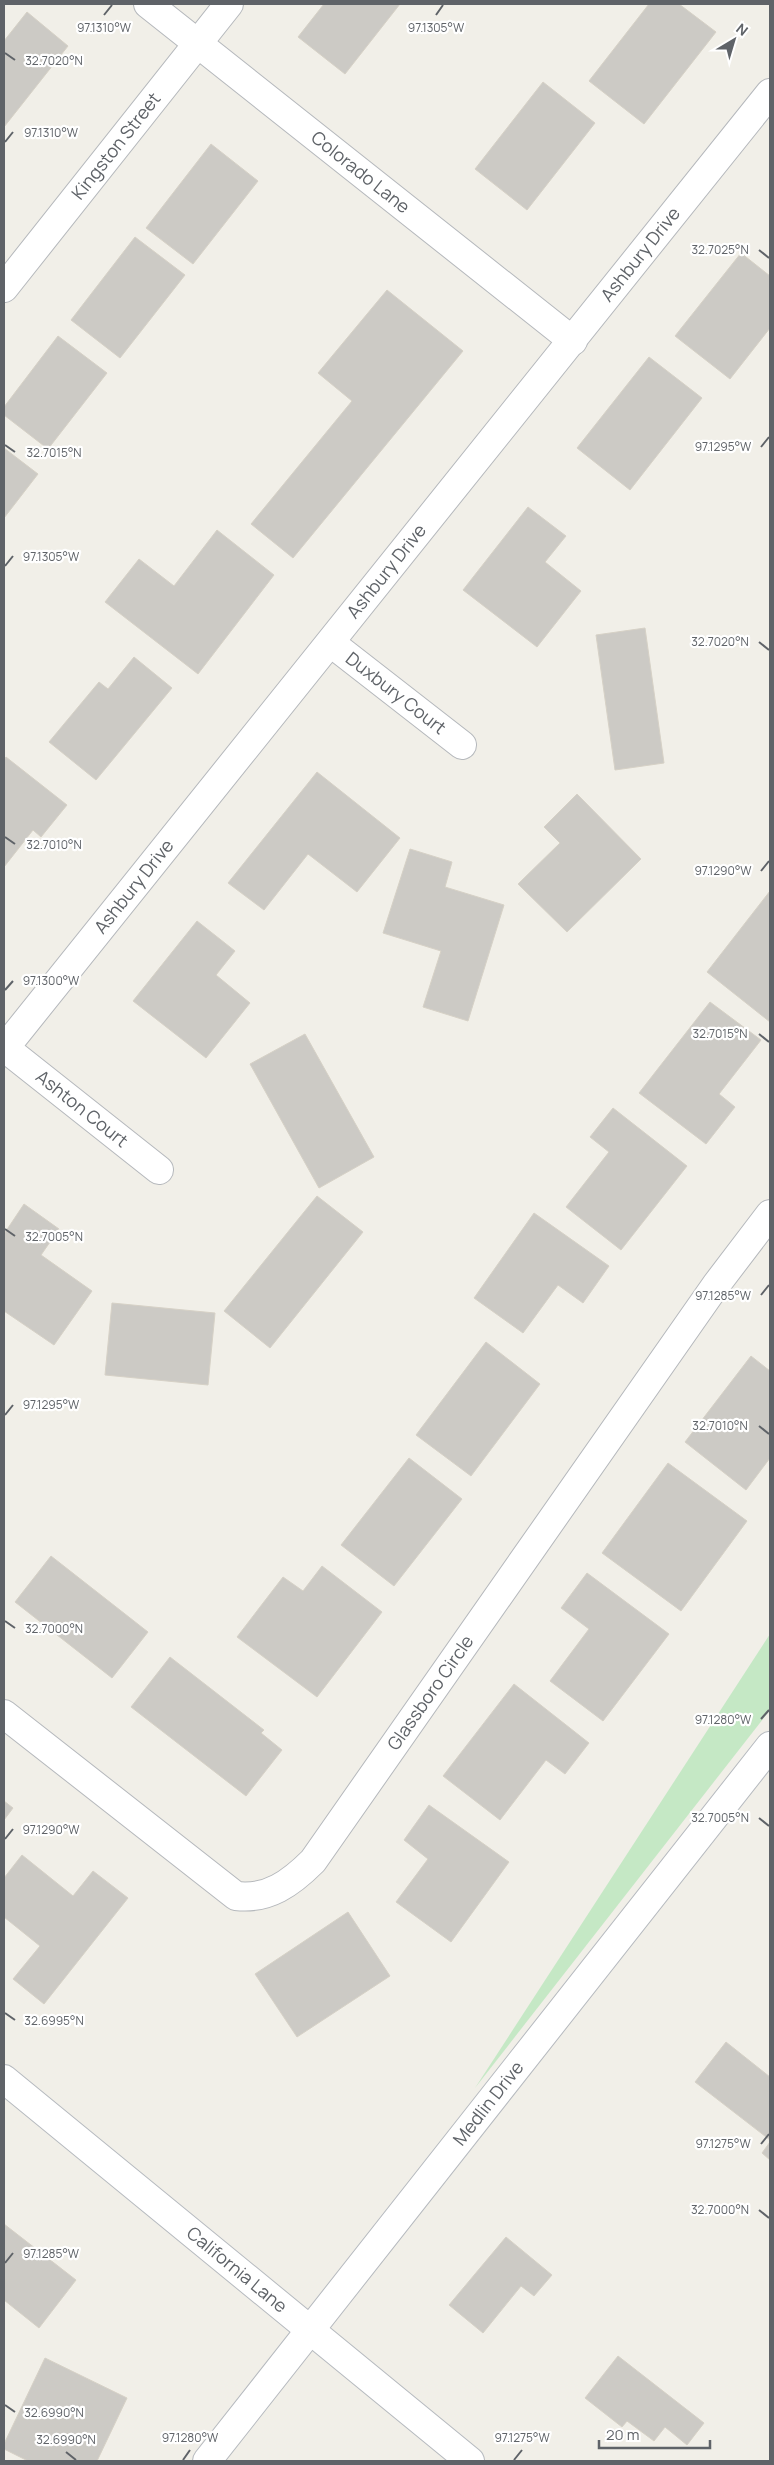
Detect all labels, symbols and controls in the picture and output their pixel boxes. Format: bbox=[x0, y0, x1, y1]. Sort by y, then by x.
north arrow bbox=[709, 15, 759, 65]
text: 97.1310°W bbox=[77, 19, 132, 36]
text: 97.1305°W bbox=[408, 19, 465, 36]
text: N bbox=[732, 19, 752, 40]
text: 32.7020°N bbox=[25, 52, 83, 69]
street label: Kingston Street bbox=[66, 87, 166, 204]
text: 97.1310°W bbox=[24, 124, 79, 141]
street label: Colorado Lane bbox=[307, 125, 415, 218]
street label: Ashbury Drive bbox=[595, 202, 685, 306]
text: 32.7025°N bbox=[691, 241, 749, 258]
text: 97.1295°W bbox=[695, 438, 752, 455]
text: 32.7015°N bbox=[26, 444, 82, 461]
street label: Ashbury Drive bbox=[341, 519, 431, 623]
text: 97.1305°W bbox=[23, 548, 80, 565]
text: 32.7020°N bbox=[691, 633, 749, 650]
street label: Duxbury Court bbox=[341, 646, 451, 739]
street label: Ashbury Drive bbox=[88, 834, 178, 938]
text: 32.7010°N bbox=[26, 836, 82, 853]
text: 97.1290°W bbox=[694, 862, 752, 879]
text: 97.1300°W bbox=[23, 972, 80, 989]
text: 32.7015°N bbox=[692, 1025, 748, 1042]
street label: Ashton Court bbox=[31, 1064, 134, 1152]
text: 32.7005°N bbox=[25, 1228, 83, 1245]
text: 97.1285°W bbox=[695, 1287, 752, 1304]
text: 97.1295°W bbox=[23, 1396, 80, 1413]
text: 32.7010°N bbox=[692, 1417, 748, 1434]
text: 32.7000°N bbox=[25, 1620, 83, 1637]
street label: Glassboro Circle bbox=[381, 1630, 479, 1755]
text: 97.1280°W bbox=[695, 1711, 752, 1728]
text: 32.7005°N bbox=[691, 1809, 749, 1826]
text: 97.1290°W bbox=[22, 1821, 80, 1838]
text: 32.6995°N bbox=[24, 2012, 84, 2029]
street label: Medlin Drive bbox=[447, 2056, 528, 2150]
text: 97.1275°W bbox=[695, 2135, 751, 2152]
text: 32.7000°N bbox=[691, 2201, 749, 2218]
street label: California Lane bbox=[182, 2221, 293, 2317]
text: 97.1285°W bbox=[23, 2245, 80, 2262]
text: 32.6990°N bbox=[24, 2404, 84, 2421]
scale bar bbox=[599, 2418, 710, 2450]
text: 20 m bbox=[606, 2424, 639, 2445]
text: 97.1280°W bbox=[162, 2429, 219, 2446]
text: 97.1275°W bbox=[494, 2429, 550, 2446]
text: 32.6990°N bbox=[36, 2431, 96, 2448]

